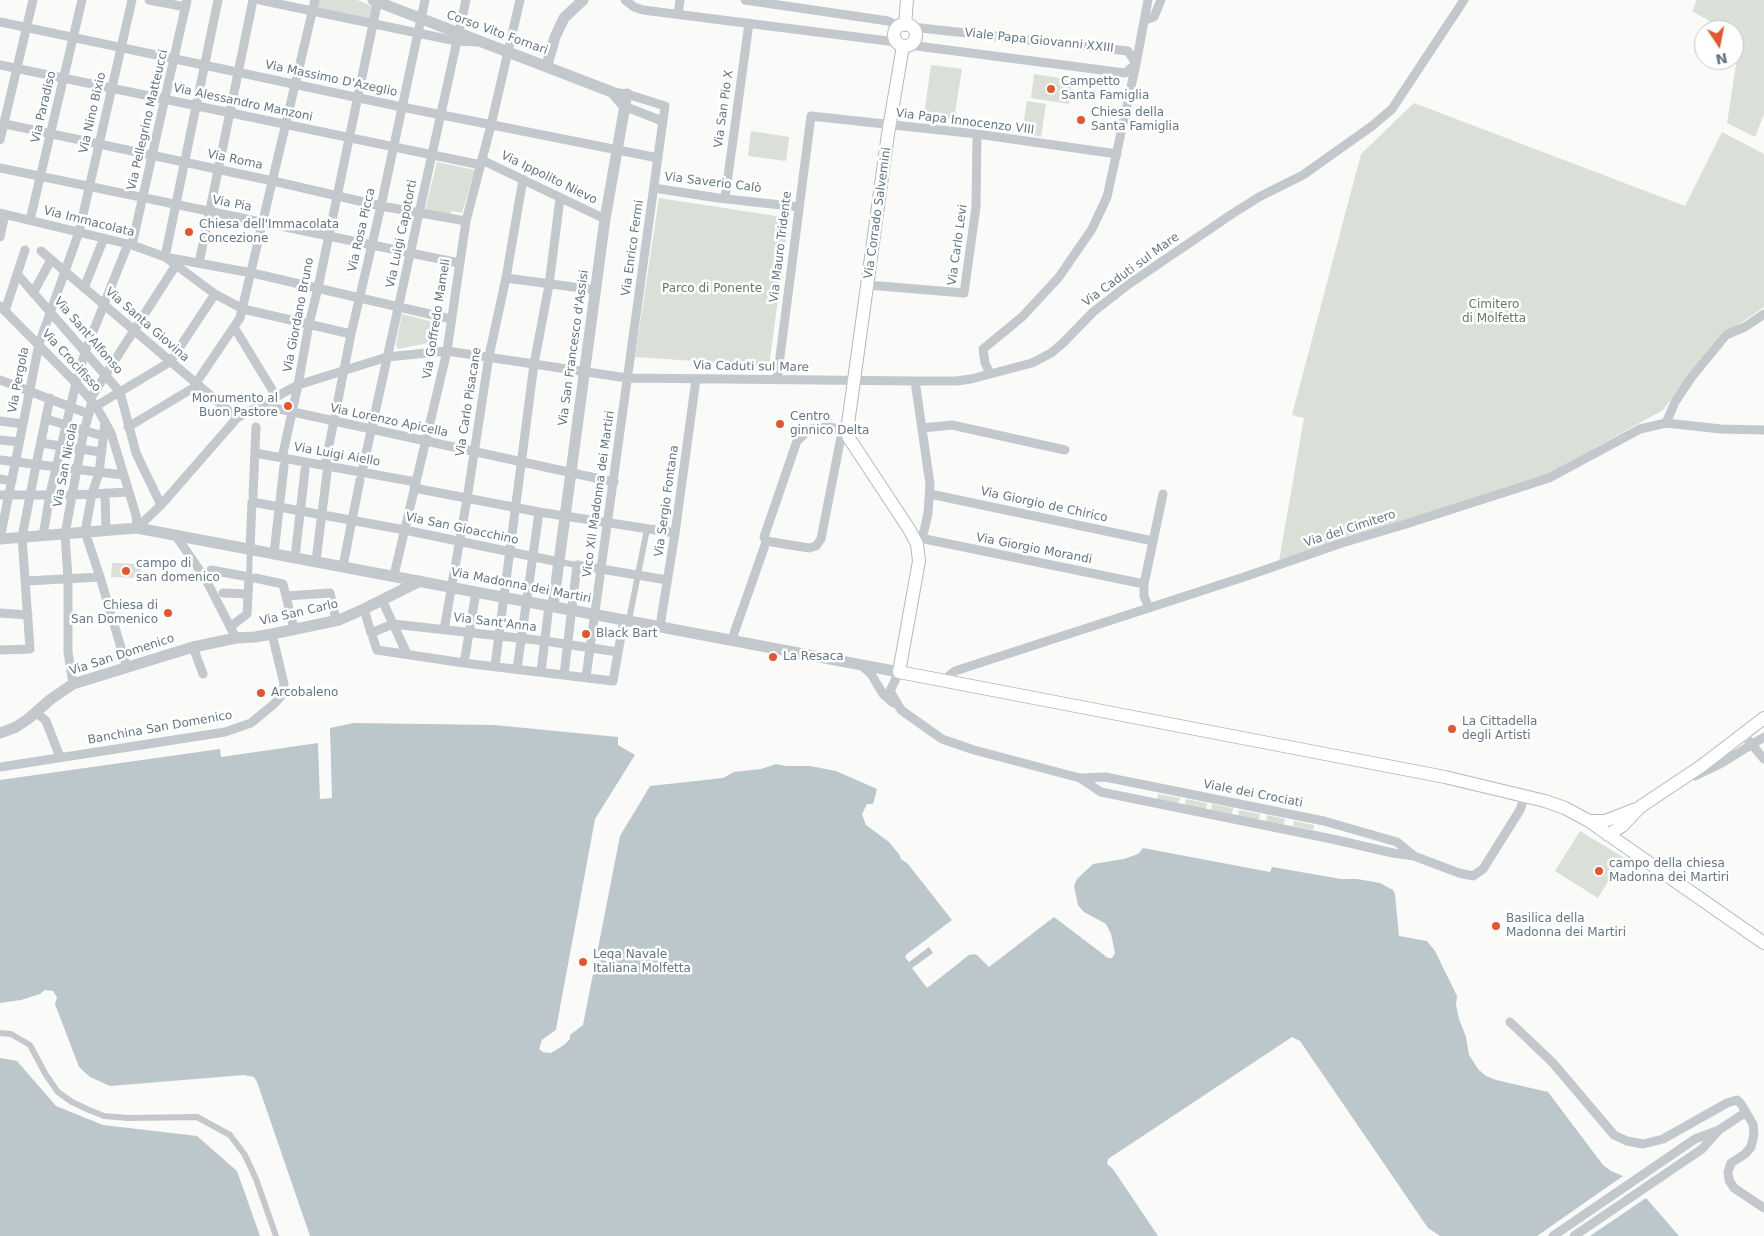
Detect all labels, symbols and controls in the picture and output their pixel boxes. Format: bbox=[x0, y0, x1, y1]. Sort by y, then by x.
street label: Corso Vito Fornari bbox=[444, 8, 550, 58]
north arrow bbox=[1694, 20, 1744, 70]
street label: Viale Papa Giovanni XXIII bbox=[964, 26, 1114, 56]
street label: Via Pellegrino Matteucci bbox=[125, 48, 171, 192]
text: N bbox=[1714, 50, 1729, 68]
street label: Via Massimo D'Azeglio bbox=[264, 58, 398, 100]
street label: Via San Pio X bbox=[711, 69, 737, 149]
street label: Via Paradiso bbox=[29, 70, 59, 144]
street label: Via Nino Bixio bbox=[77, 71, 109, 155]
place label: Campetto Santa Famiglia bbox=[1061, 75, 1149, 103]
street label: Via Alessandro Manzoni bbox=[172, 81, 314, 125]
marker: Campetto Santa Famiglia bbox=[1045, 83, 1057, 95]
street label: Via Papa Innocenzo VIII bbox=[895, 106, 1035, 138]
place label: Chiesa della Santa Famiglia bbox=[1091, 106, 1179, 134]
marker: Chiesa della Santa Famiglia bbox=[1075, 114, 1087, 126]
street label: Via Corrado Salvemini bbox=[862, 146, 894, 280]
street label: Via Roma bbox=[206, 147, 264, 173]
street label: Via Ippolito Nievo bbox=[499, 148, 599, 208]
street label: Via Saverio Calò bbox=[664, 170, 762, 196]
street label: Via Luigi Capotorti bbox=[383, 179, 421, 289]
street label: Via Rosa Picca bbox=[345, 187, 379, 273]
street label: Via Mauro Tridente bbox=[767, 190, 795, 304]
street label: Via Pia bbox=[211, 193, 253, 215]
street label: Via Enrico Fermi bbox=[619, 199, 647, 297]
street label: Via Carlo Levi bbox=[945, 203, 971, 287]
street label: Via Immacolata bbox=[42, 204, 136, 240]
place label: Chiesa dell'Immacolata Concezione bbox=[199, 218, 339, 246]
marker: Chiesa dell'Immacolata Concezione bbox=[183, 226, 195, 238]
street label: Via Caduti sul Mare bbox=[1080, 230, 1182, 310]
street label: Via Giordano Bruno bbox=[281, 256, 317, 374]
street label: Via Goffredo Mameli bbox=[420, 258, 454, 380]
street label: Via San Francesco d'Assisi bbox=[556, 269, 592, 427]
park label: Parco di Ponente bbox=[662, 282, 762, 296]
street label: Via Santa Giovina bbox=[102, 285, 192, 365]
street label: Via Sant'Alfonso bbox=[51, 295, 125, 377]
park label: Cimitero di Molfetta bbox=[1462, 298, 1526, 326]
street label: Via Crocifisso bbox=[38, 327, 104, 395]
street label: Via Pergola bbox=[6, 346, 32, 414]
street label: Via Carlo Pisacane bbox=[453, 346, 485, 458]
street label: Via Caduti sul Mare bbox=[693, 359, 809, 375]
place label: Monumento al Buon Pastore bbox=[192, 392, 278, 420]
marker: Monumento al Buon Pastore bbox=[282, 400, 294, 412]
street label: Via Lorenzo Apicella bbox=[329, 401, 449, 441]
street label: Vico XII Madonna dei Martiri bbox=[580, 410, 618, 578]
place label: Centro ginnico Delta bbox=[790, 410, 869, 438]
marker: Centro ginnico Delta bbox=[774, 418, 786, 430]
street label: Via San Nicola bbox=[51, 422, 81, 508]
street label: Via Luigi Aiello bbox=[293, 440, 381, 470]
street label: Via Sergio Fontana bbox=[652, 444, 682, 558]
street label: Via Giorgio de Chirico bbox=[979, 484, 1109, 526]
street label: Via del Cimitero bbox=[1302, 507, 1398, 551]
street label: Via San Gioacchino bbox=[404, 510, 520, 548]
street label: Via Giorgio Morandi bbox=[975, 531, 1093, 567]
place label: campo di san domenico bbox=[136, 557, 220, 585]
marker: campo di san domenico bbox=[120, 565, 132, 577]
street label: Via Madonna dei Martiri bbox=[450, 565, 592, 607]
street label: Via San Carlo bbox=[258, 597, 340, 629]
place label: Chiesa di San Domenico bbox=[71, 599, 158, 627]
marker: Chiesa di San Domenico bbox=[162, 607, 174, 619]
street label: Via Sant'Anna bbox=[453, 611, 537, 635]
place label: Black Bart bbox=[596, 627, 658, 641]
marker: Black Bart bbox=[580, 628, 592, 640]
street label: Via San Domenico bbox=[68, 631, 176, 679]
place label: La Resaca bbox=[783, 650, 844, 664]
marker: La Resaca bbox=[767, 651, 779, 663]
place label: Arcobaleno bbox=[271, 686, 338, 700]
marker: Arcobaleno bbox=[255, 687, 267, 699]
street label: Banchina San Domenico bbox=[87, 708, 233, 748]
place label: La Cittadella degli Artisti bbox=[1462, 715, 1537, 743]
marker: La Cittadella degli Artisti bbox=[1446, 723, 1458, 735]
street label: Viale dei Crociati bbox=[1202, 777, 1304, 811]
place label: campo della chiesa Madonna dei Martiri bbox=[1609, 857, 1729, 885]
marker: campo della chiesa Madonna dei Martiri bbox=[1593, 865, 1605, 877]
place label: Basilica della Madonna dei Martiri bbox=[1506, 912, 1626, 940]
marker: Basilica della Madonna dei Martiri bbox=[1490, 920, 1502, 932]
place label: Lega Navale Italiana Molfetta bbox=[593, 948, 691, 976]
marker: Lega Navale Italiana Molfetta bbox=[577, 956, 589, 968]

